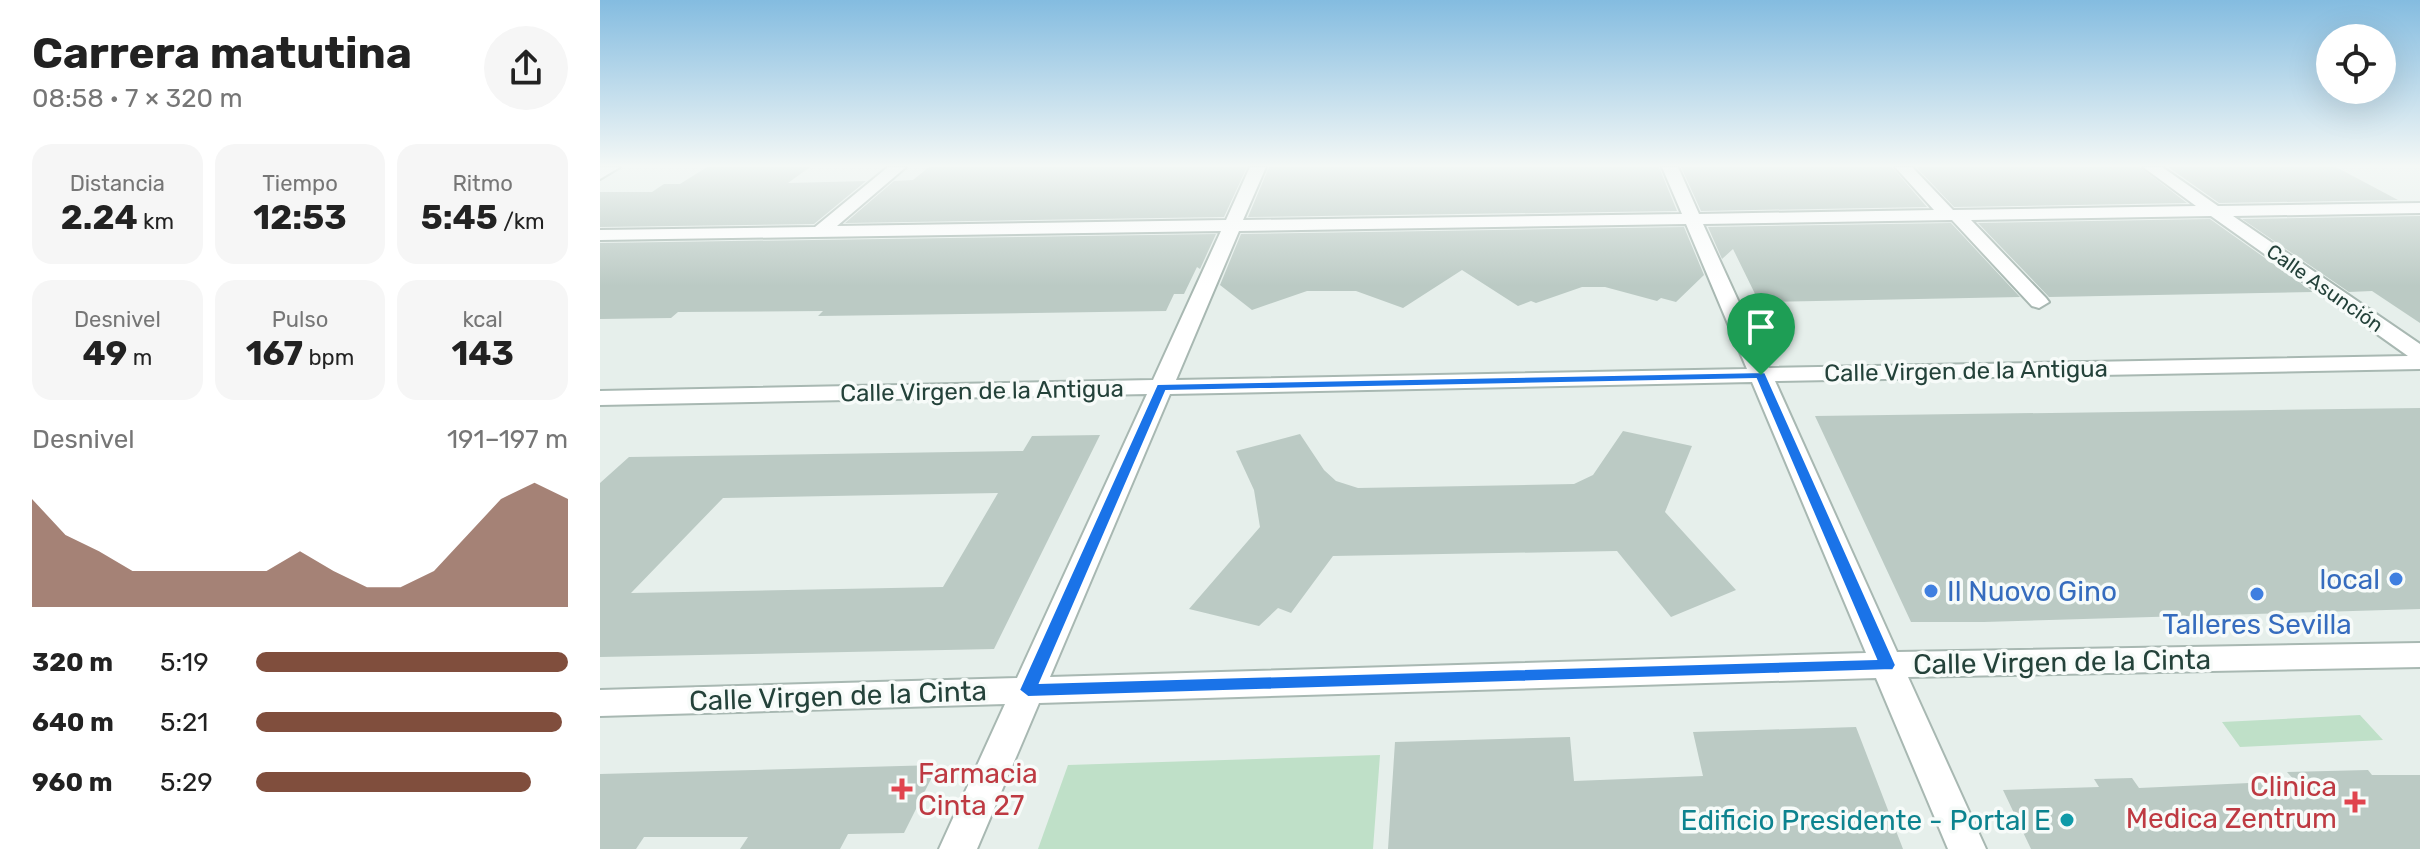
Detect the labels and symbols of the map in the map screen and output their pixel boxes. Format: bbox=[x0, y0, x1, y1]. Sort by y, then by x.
street label: Calle Asunción bbox=[2262, 239, 2388, 337]
pin bbox=[1727, 293, 1795, 375]
street label: Calle Virgen de la Antigua bbox=[1824, 355, 2108, 387]
street label: Calle Virgen de la Antigua bbox=[840, 375, 1124, 407]
place label: local bbox=[2319, 563, 2380, 596]
marker: local bbox=[2387, 570, 2405, 588]
place label: Il Nuovo Gino bbox=[1947, 575, 2117, 608]
marker: Il Nuovo Gino bbox=[1922, 582, 1940, 600]
marker: Talleres Sevilla bbox=[2248, 585, 2266, 603]
place label: Talleres Sevilla bbox=[2162, 608, 2352, 641]
street label: Calle Virgen de la Cinta bbox=[1913, 643, 2211, 681]
street label: Calle Virgen de la Cinta bbox=[689, 674, 987, 718]
place label: Farmacia Cinta 27 bbox=[918, 757, 1038, 822]
place label: Clinica Medica Zentrum bbox=[2126, 770, 2337, 835]
marker: Farmacia Cinta 27 bbox=[893, 780, 911, 798]
marker: Clinica Medica Zentrum bbox=[2344, 791, 2366, 813]
place label: Edificio Presidente - Portal E bbox=[1681, 804, 2051, 837]
marker: Edificio Presidente - Portal E bbox=[2058, 811, 2076, 829]

